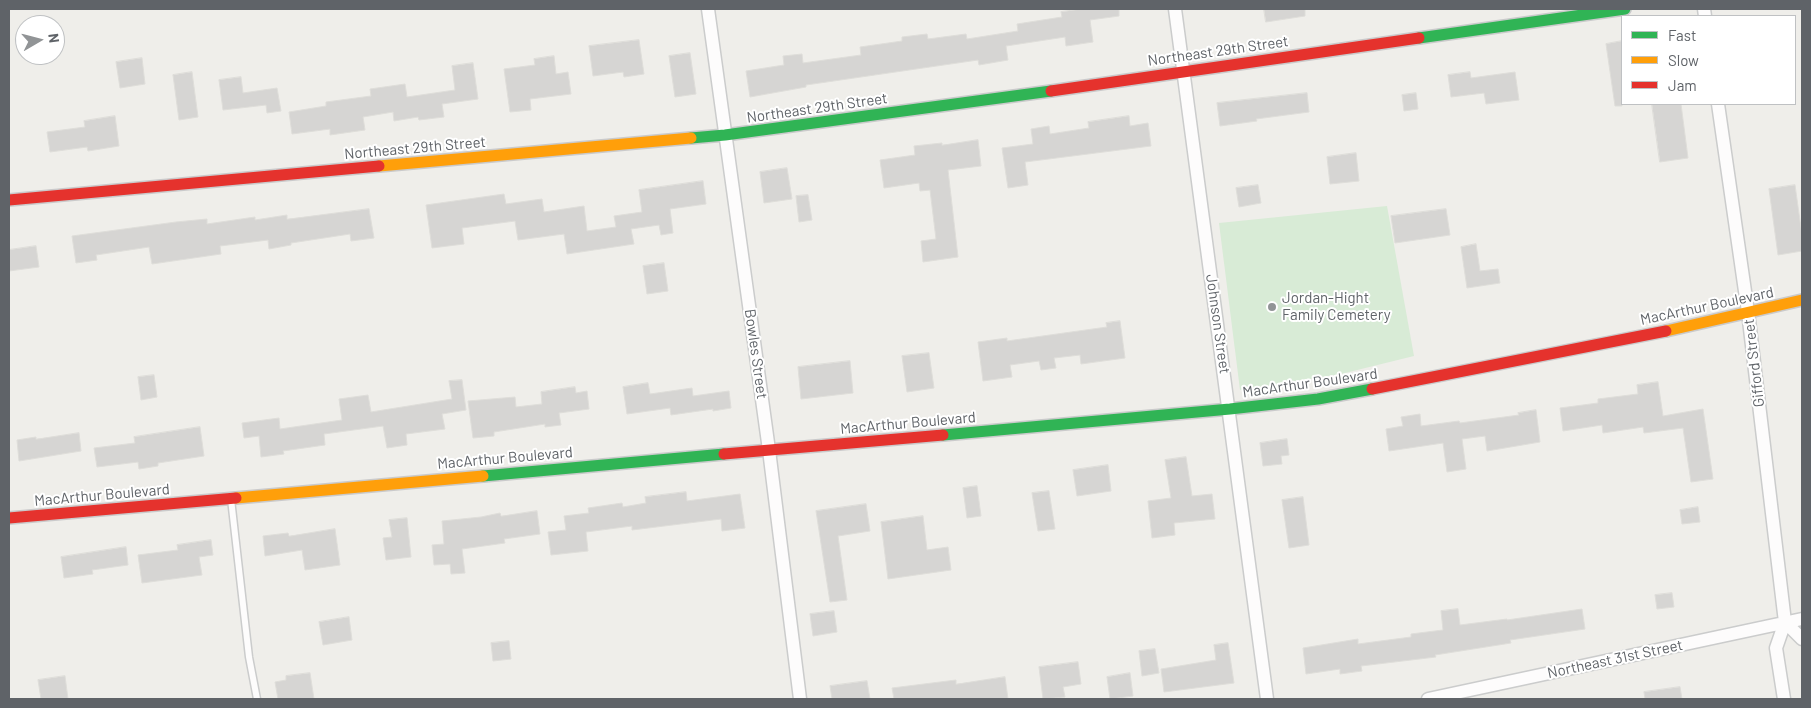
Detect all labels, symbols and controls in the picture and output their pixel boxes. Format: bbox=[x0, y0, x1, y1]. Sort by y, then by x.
north arrow bbox=[15, 15, 65, 65]
legend bbox=[1621, 15, 1796, 105]
text: Fast bbox=[1668, 26, 1696, 44]
text: N bbox=[45, 32, 63, 44]
street label: Northeast 29th Street bbox=[1146, 32, 1290, 70]
text: Slow bbox=[1668, 51, 1699, 69]
text: Jam bbox=[1668, 76, 1697, 94]
street label: Northeast 29th Street bbox=[745, 89, 889, 127]
street label: Northeast 29th Street bbox=[343, 133, 487, 163]
street label: Johnson Street bbox=[1202, 273, 1234, 375]
street label: MacArthur Boulevard bbox=[1639, 283, 1775, 329]
place label: Jordan-Hight Family Cemetery bbox=[1282, 289, 1391, 324]
marker: Jordan-Hight Family Cemetery bbox=[1266, 301, 1278, 313]
street label: Bowles Street bbox=[741, 308, 771, 400]
street label: Gifford Street bbox=[1740, 318, 1768, 408]
street label: MacArthur Boulevard bbox=[1241, 365, 1379, 401]
street label: MacArthur Boulevard bbox=[839, 408, 977, 438]
street label: MacArthur Boulevard bbox=[436, 443, 574, 473]
street label: MacArthur Boulevard bbox=[33, 480, 171, 510]
street label: Northeast 31st Street bbox=[1546, 636, 1684, 682]

